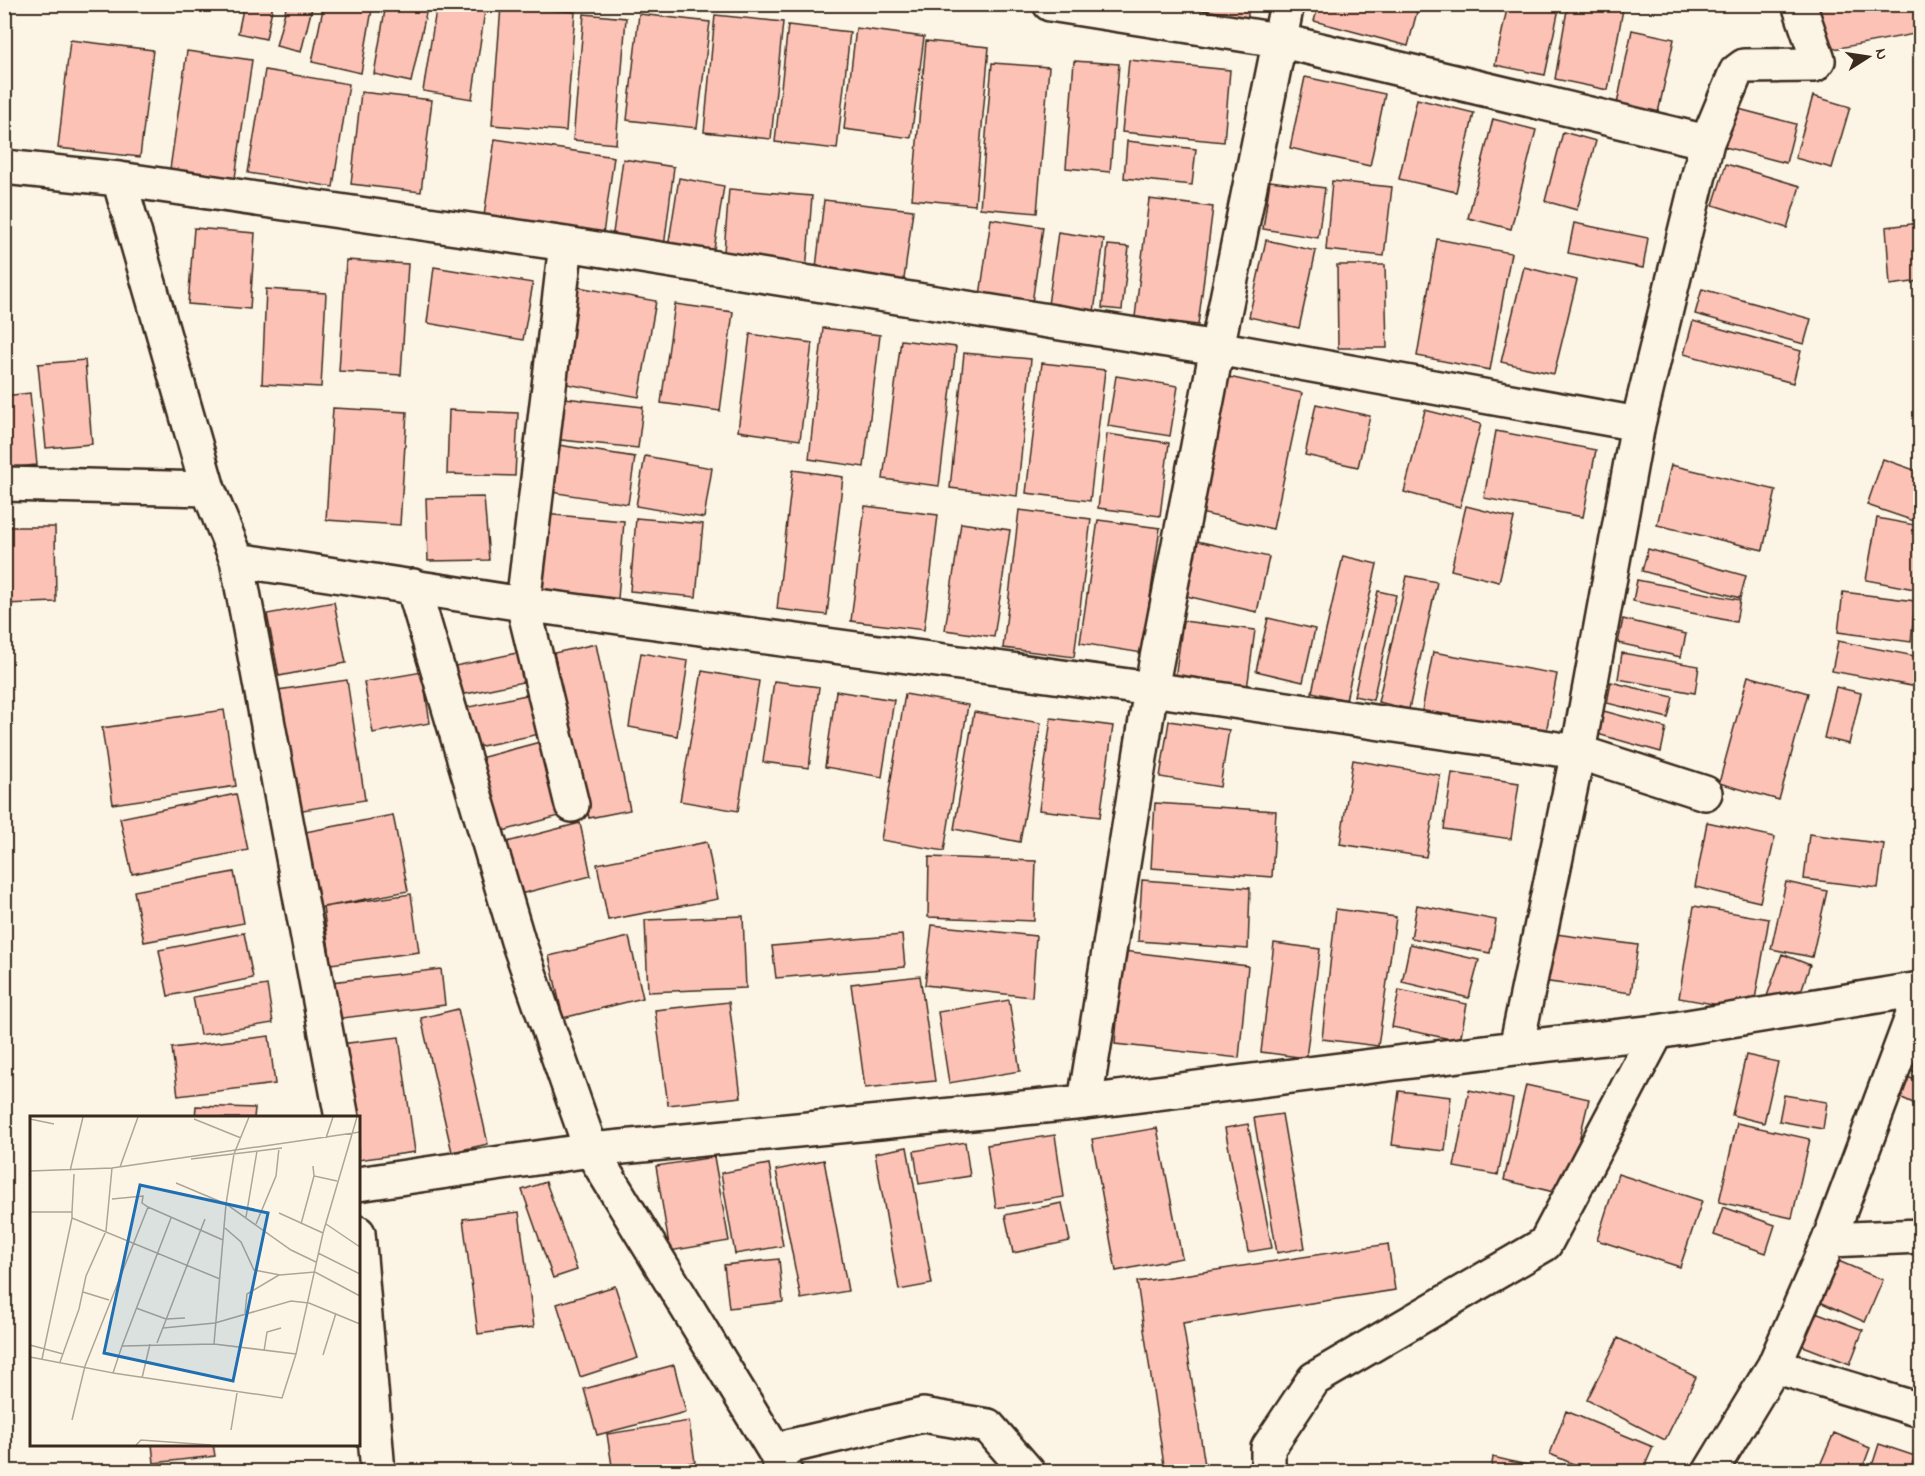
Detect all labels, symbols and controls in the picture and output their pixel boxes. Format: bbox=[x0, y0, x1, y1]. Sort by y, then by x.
north arrow bbox=[1838, 27, 1898, 87]
text: N bbox=[1868, 47, 1894, 62]
inset map bbox=[30, 1116, 360, 1446]

